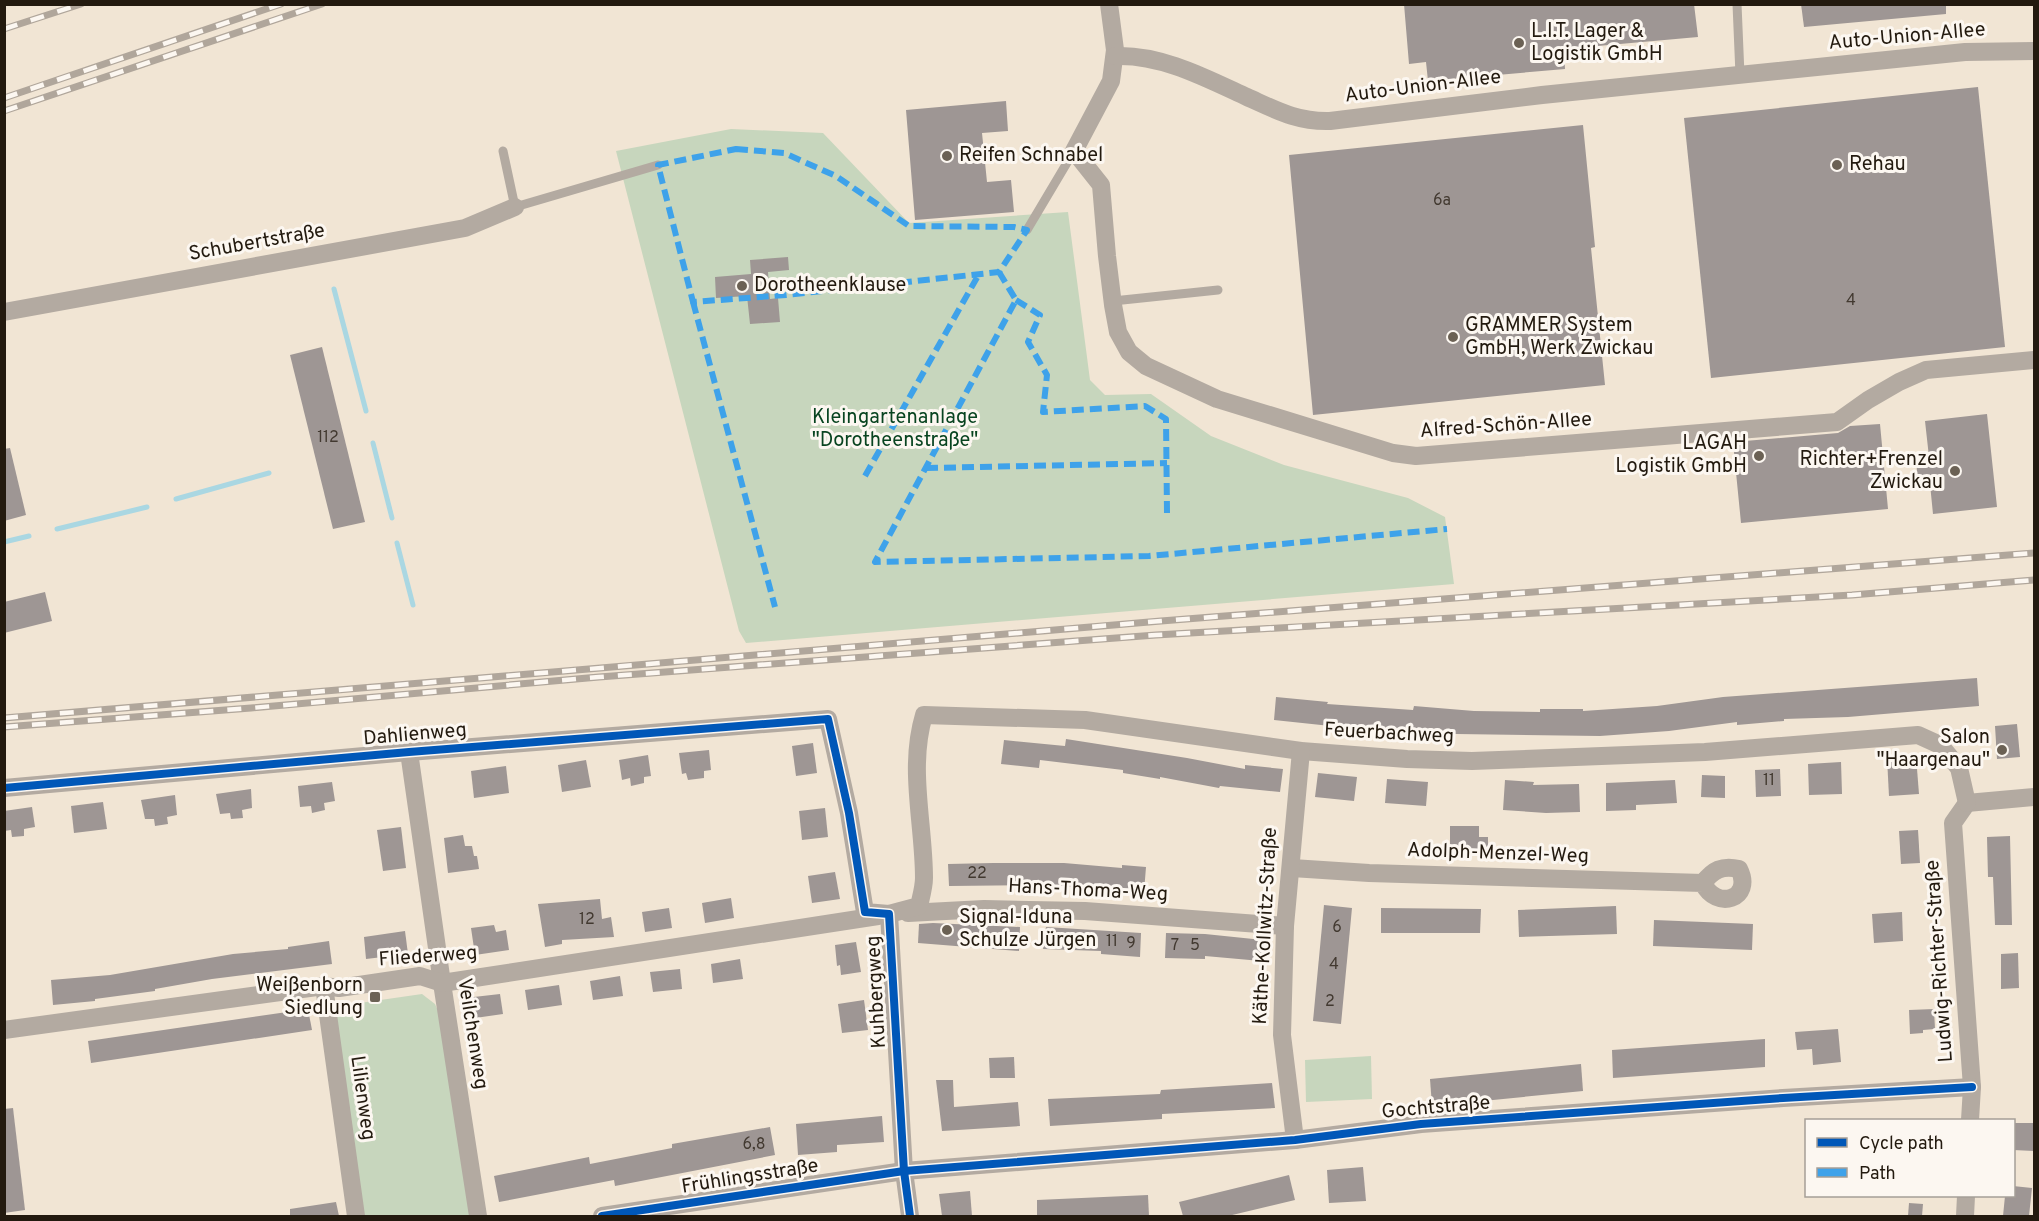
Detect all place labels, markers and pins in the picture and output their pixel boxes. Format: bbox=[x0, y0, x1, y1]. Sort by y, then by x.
place label: L.I.T. Lager & Logistik GmbH bbox=[1531, 19, 1663, 68]
marker: L.I.T. Lager & Logistik GmbH bbox=[1512, 36, 1526, 50]
place label: Reifen Schnabel bbox=[959, 143, 1103, 169]
marker: Reifen Schnabel bbox=[940, 149, 954, 163]
place label: Rehau bbox=[1849, 152, 1906, 178]
marker: Rehau bbox=[1830, 158, 1844, 172]
place label: Dorotheenklause bbox=[754, 273, 906, 299]
marker: Dorotheenklause bbox=[735, 279, 749, 293]
place label: GRAMMER System GmbH, Werk Zwickau bbox=[1465, 313, 1653, 362]
marker: GRAMMER System GmbH, Werk Zwickau bbox=[1446, 330, 1460, 344]
place label: LAGAH Logistik GmbH bbox=[1615, 431, 1747, 480]
place label: Richter+Frenzel Zwickau bbox=[1800, 447, 1943, 496]
marker: LAGAH Logistik GmbH bbox=[1752, 449, 1766, 463]
marker: Richter+Frenzel Zwickau bbox=[1948, 464, 1962, 478]
place label: Salon "Haargenau" bbox=[1877, 725, 1990, 774]
marker: Salon "Haargenau" bbox=[1995, 743, 2009, 757]
place label: Signal-Iduna Schulze Jürgen bbox=[959, 905, 1097, 954]
marker: Signal-Iduna Schulze Jürgen bbox=[940, 923, 954, 937]
place label: Weißenborn Siedlung bbox=[256, 973, 363, 1022]
marker: Weißenborn Siedlung bbox=[368, 990, 382, 1004]

